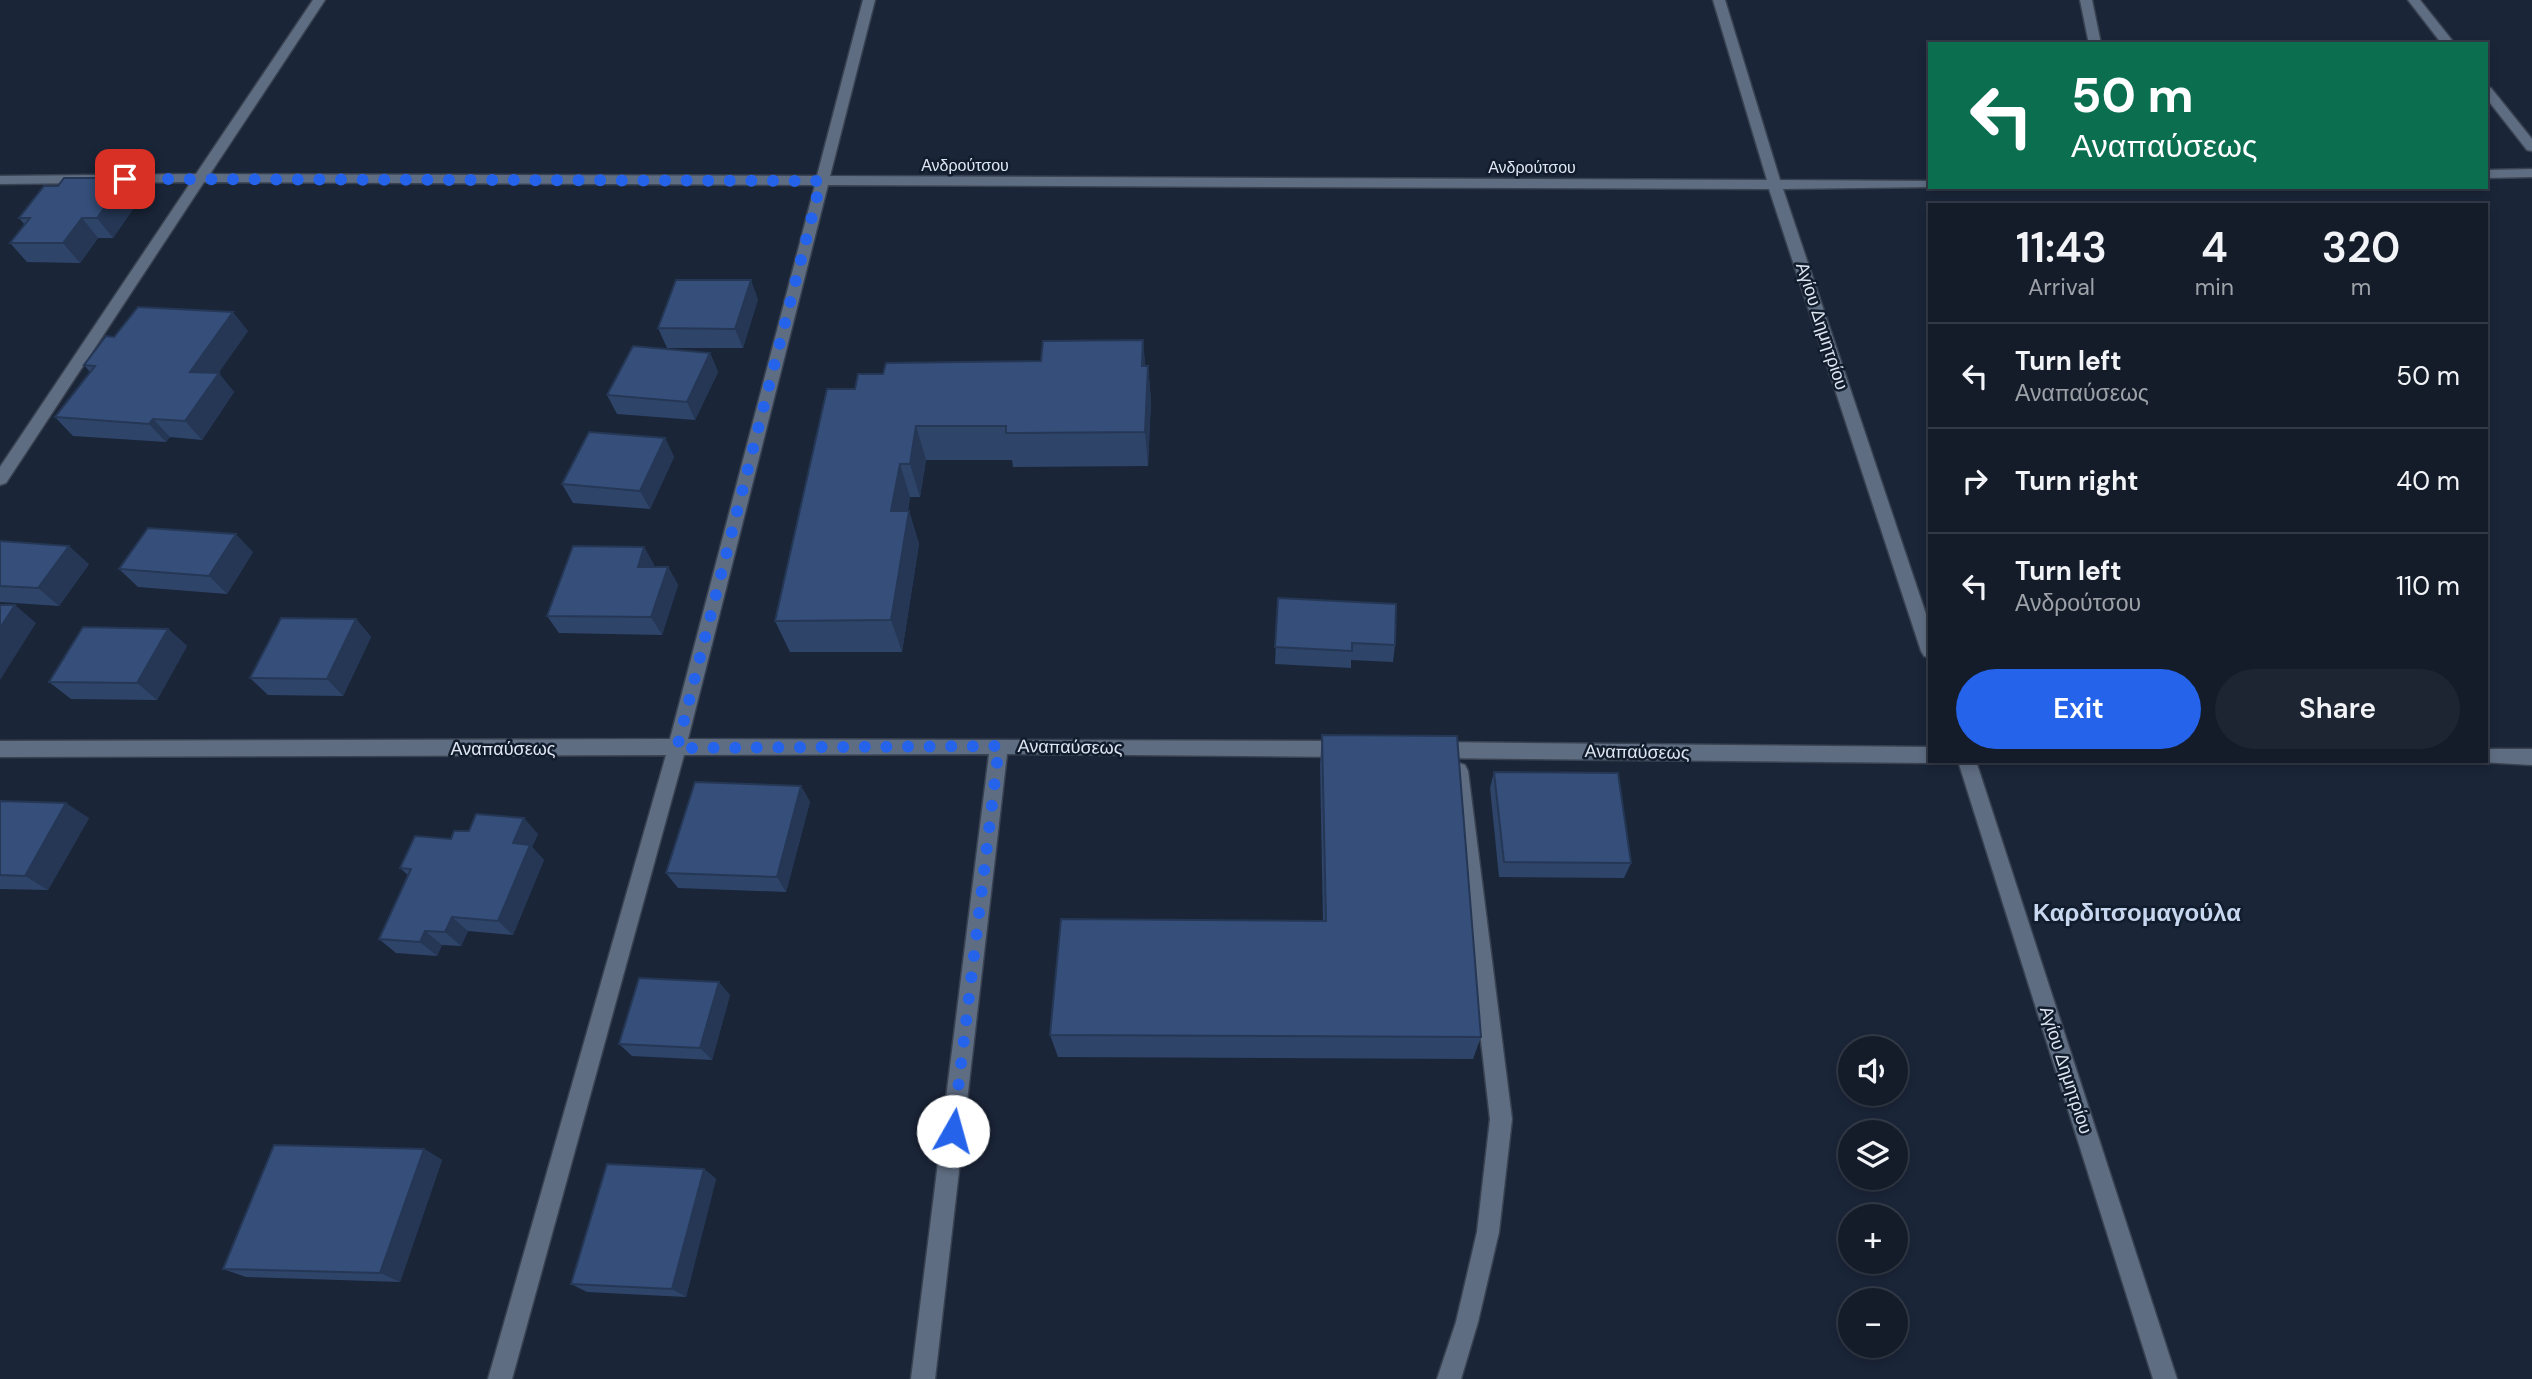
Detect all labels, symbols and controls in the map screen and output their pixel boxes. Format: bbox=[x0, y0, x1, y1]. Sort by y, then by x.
text: 50 m bbox=[2071, 63, 2194, 127]
icon: left bbox=[1956, 70, 2047, 161]
text: Αναπαύσεως bbox=[2071, 125, 2257, 167]
pin bbox=[95, 149, 155, 209]
street label: Ανδρούτσου bbox=[921, 155, 1009, 176]
street label: Ανδρούτσου bbox=[1488, 157, 1576, 178]
icon: arrive bbox=[106, 160, 144, 198]
text: 11:43 bbox=[2016, 220, 2107, 275]
text: 4 bbox=[2201, 220, 2228, 275]
text: 320 bbox=[2322, 220, 2400, 275]
street label: Αγίου Δημητρίου bbox=[1790, 259, 1854, 393]
text: Arrival bbox=[2028, 272, 2095, 302]
text: min bbox=[2195, 272, 2234, 302]
text: m bbox=[2351, 272, 2371, 302]
text: Turn left bbox=[2015, 344, 2122, 378]
icon: left bbox=[1956, 357, 1994, 395]
text: 50 m bbox=[2396, 359, 2460, 393]
text: Αναπαύσεως bbox=[2015, 378, 2149, 408]
icon: right bbox=[1956, 462, 1994, 500]
text: Turn right bbox=[2015, 464, 2139, 498]
text: 40 m bbox=[2396, 464, 2460, 498]
text: Turn left bbox=[2015, 554, 2122, 588]
icon: left bbox=[1956, 567, 1994, 605]
text: 110 m bbox=[2396, 569, 2460, 603]
text: Ανδρούτσου bbox=[2015, 588, 2141, 618]
button: Exit bbox=[1956, 669, 2201, 749]
button: Share bbox=[2215, 669, 2460, 749]
street label: Αναπαύσεως bbox=[1017, 734, 1123, 760]
street label: Αναπαύσεως bbox=[451, 737, 556, 761]
street label: Αναπαύσεως bbox=[1584, 739, 1690, 765]
district label: Καρδιτσομαγούλα bbox=[2033, 897, 2241, 928]
street label: Αγίου Δημητρίου bbox=[2034, 1003, 2098, 1137]
map controls bbox=[1838, 1036, 1908, 1358]
button: sound bbox=[1838, 1036, 1908, 1106]
position arrow bbox=[916, 1094, 990, 1168]
button: layers bbox=[1838, 1120, 1908, 1190]
button: + bbox=[1838, 1204, 1908, 1274]
button: − bbox=[1838, 1288, 1908, 1358]

